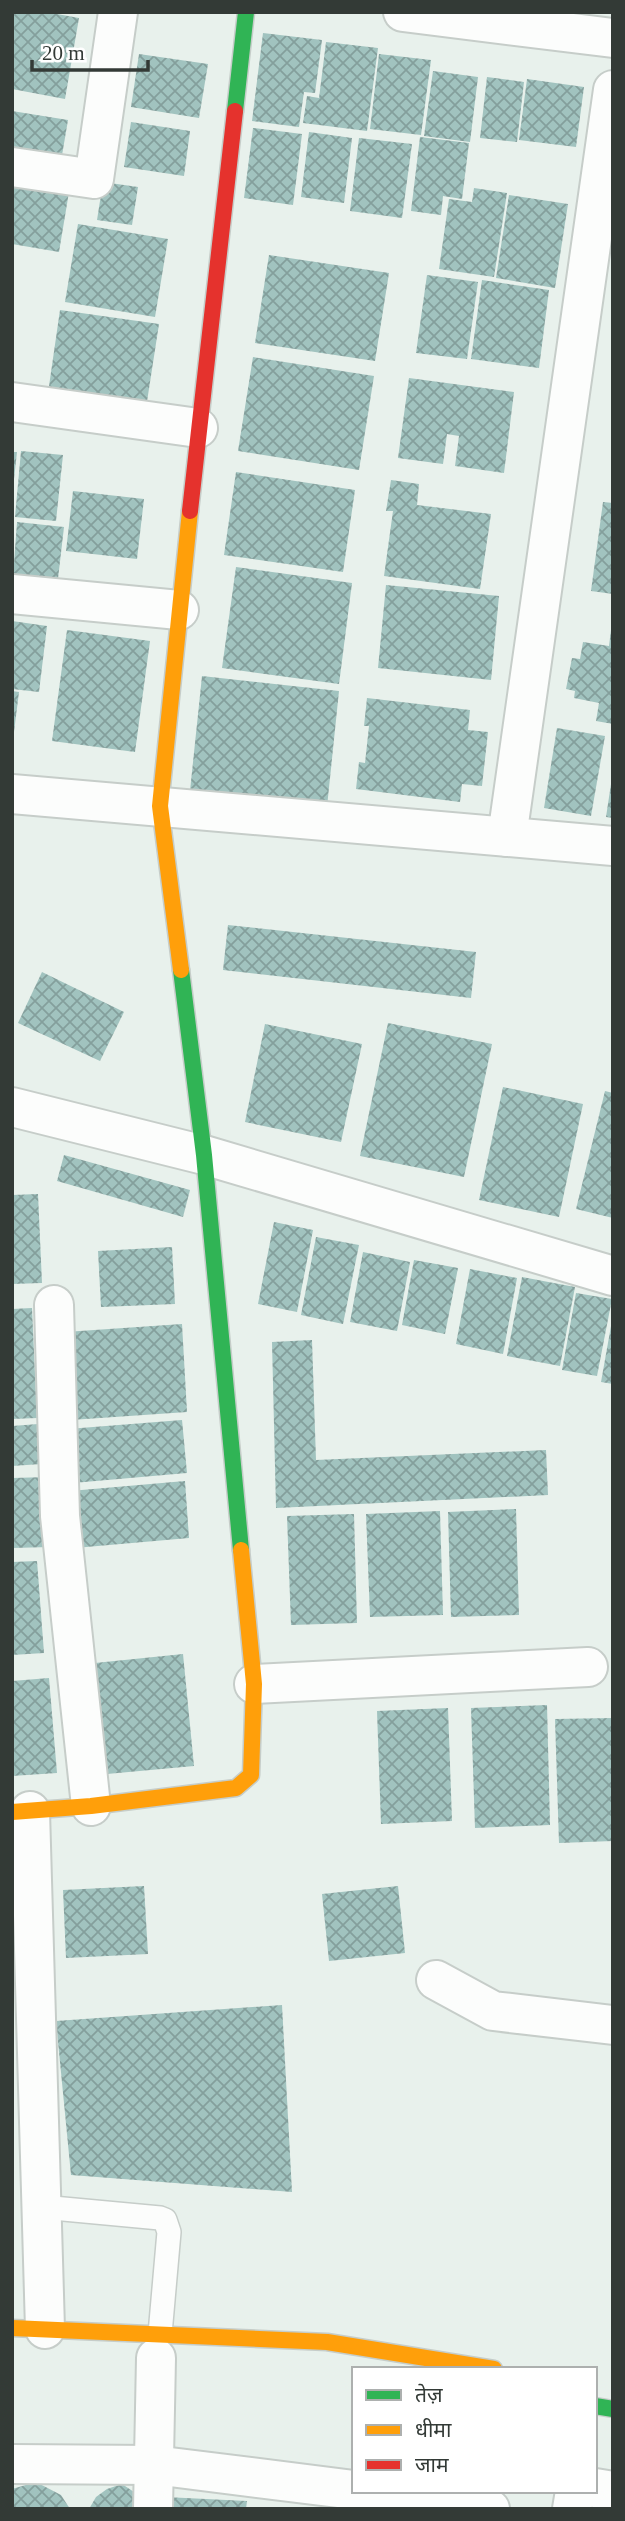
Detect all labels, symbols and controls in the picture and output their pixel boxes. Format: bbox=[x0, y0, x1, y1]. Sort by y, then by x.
scale bar bbox=[32, 28, 147, 72]
text: 20 m bbox=[42, 41, 85, 65]
legend bbox=[352, 2367, 597, 2493]
text: तेज़ bbox=[415, 2383, 443, 2407]
text: धीमा bbox=[415, 2418, 452, 2442]
text: जाम bbox=[415, 2453, 449, 2477]

